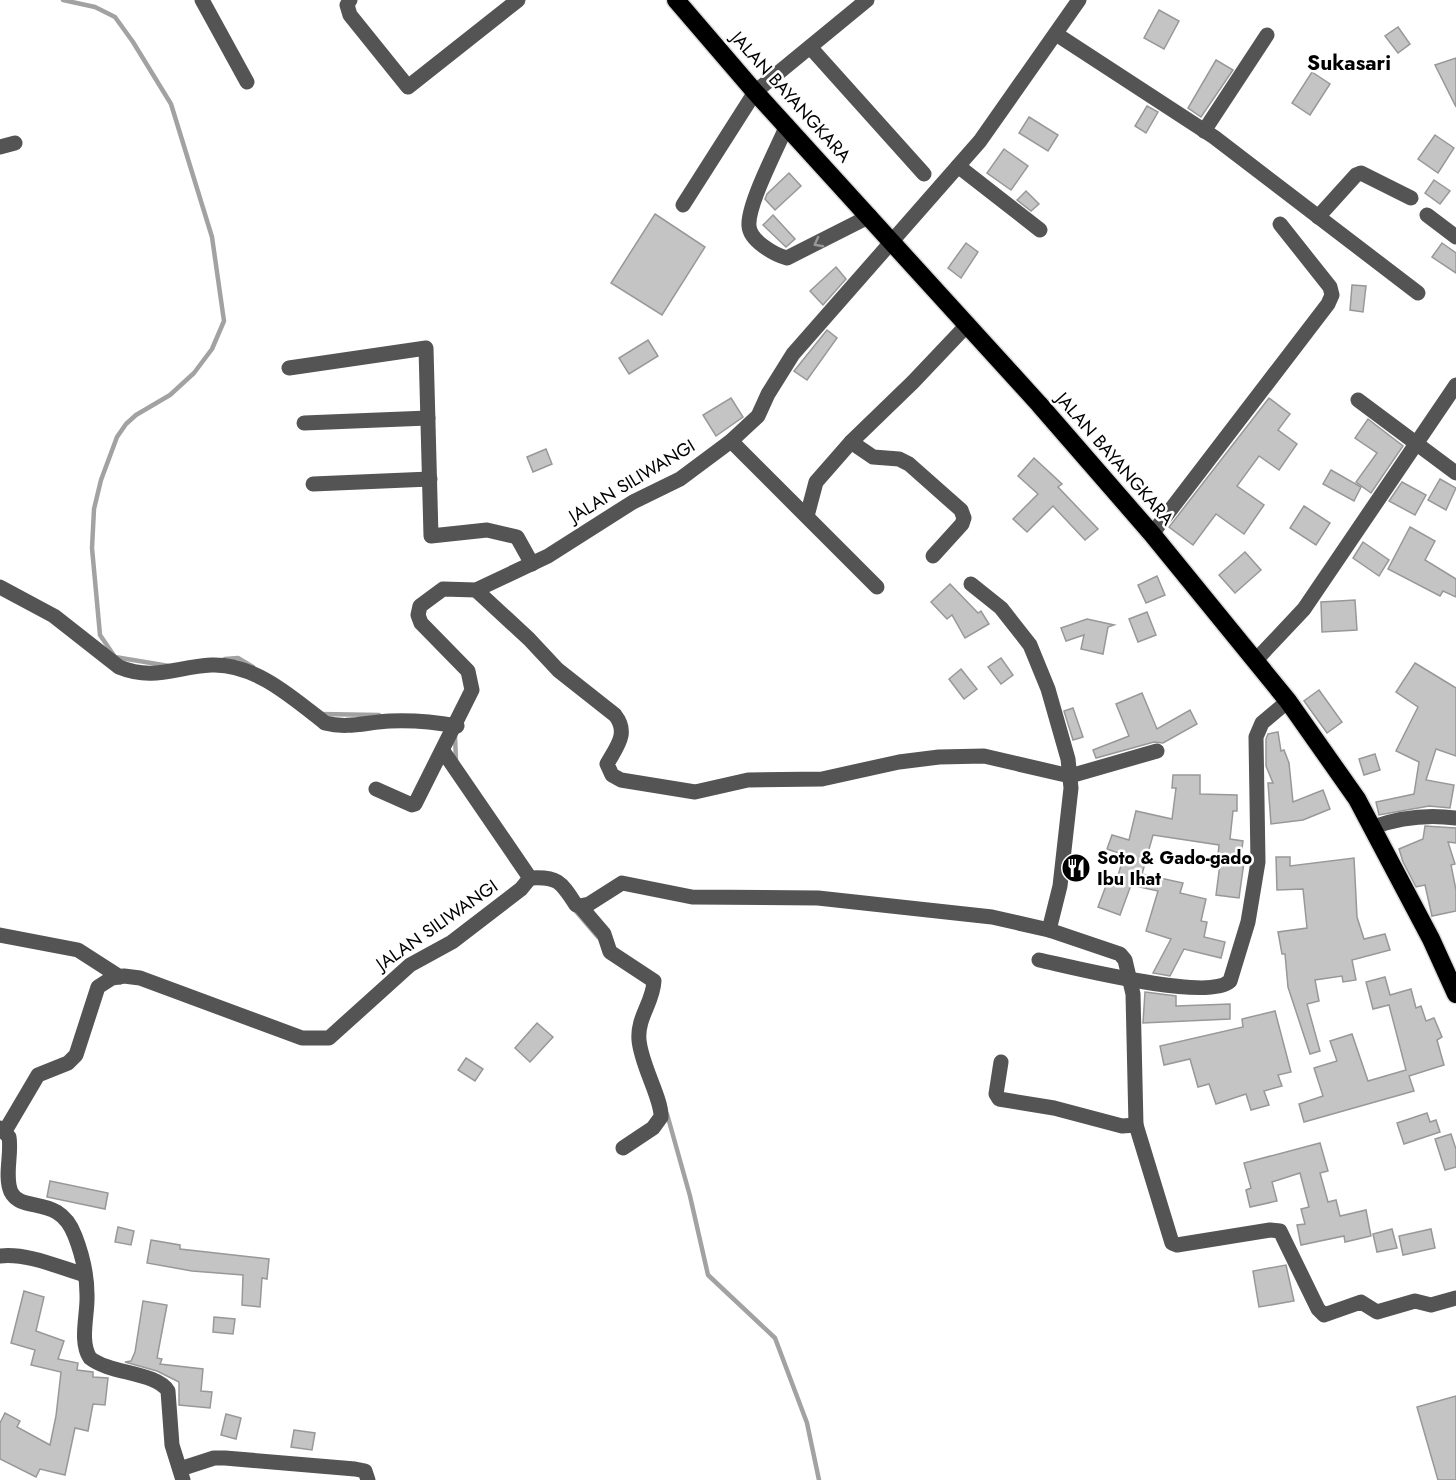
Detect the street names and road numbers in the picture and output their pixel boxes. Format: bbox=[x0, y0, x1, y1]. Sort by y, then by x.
street label: JALAN BAYANGKARA bbox=[724, 24, 857, 168]
street label: JALAN BAYANGKARA bbox=[1049, 385, 1180, 531]
street label: JALAN SILIWANGI bbox=[562, 433, 700, 530]
street label: JALAN SILIWANGI bbox=[369, 873, 503, 978]

